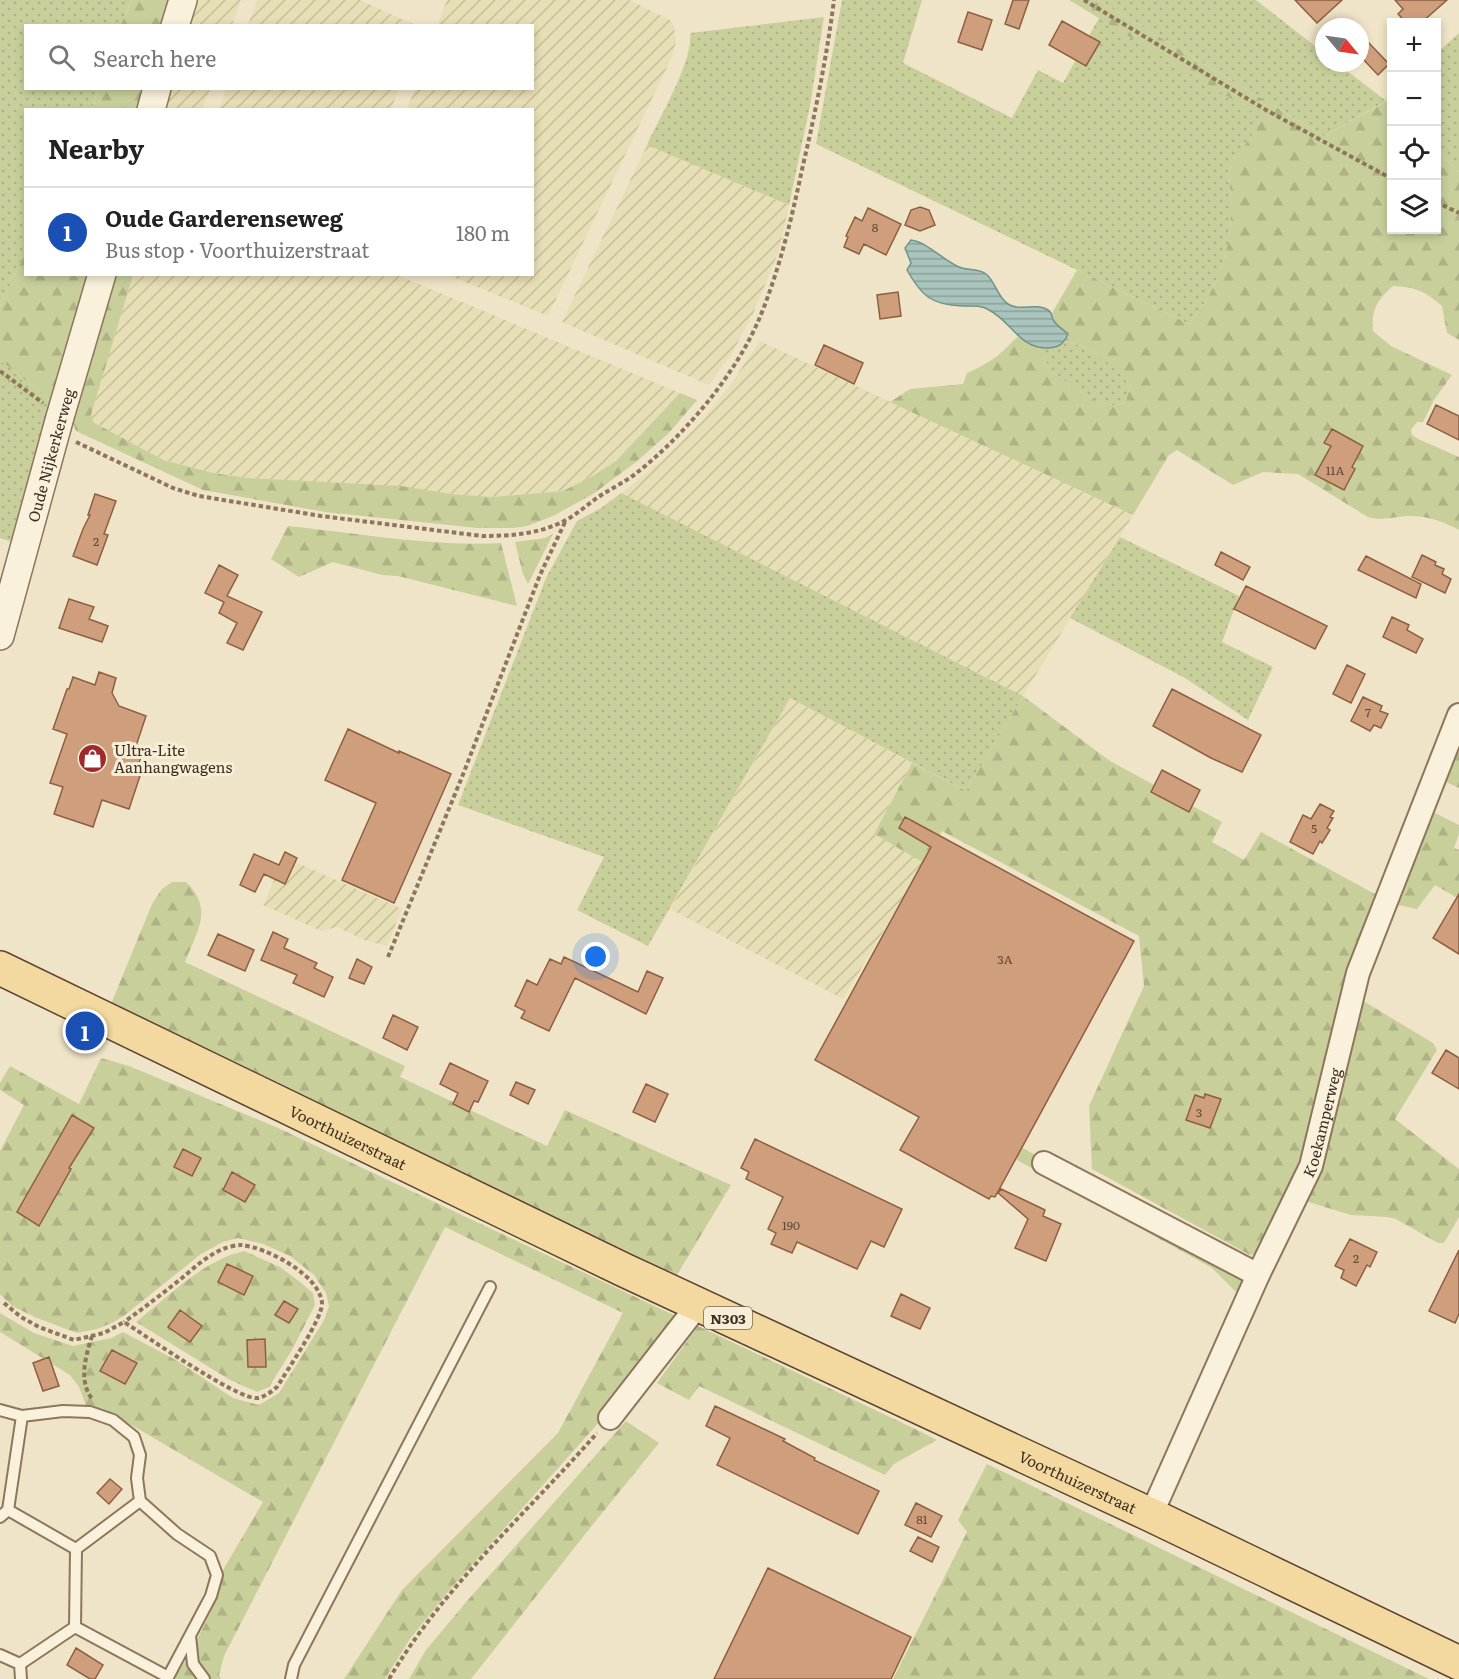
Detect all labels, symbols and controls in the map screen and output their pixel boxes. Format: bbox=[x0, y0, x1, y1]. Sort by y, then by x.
north arrow bbox=[1315, 18, 1369, 72]
map controls bbox=[1387, 18, 1441, 234]
button: + bbox=[1387, 18, 1441, 72]
search box bbox=[24, 24, 534, 90]
icon: search bbox=[45, 41, 78, 74]
text: Search here bbox=[93, 41, 216, 74]
button: − bbox=[1387, 72, 1441, 126]
button: locate bbox=[1387, 126, 1441, 180]
text: Nearby bbox=[48, 128, 144, 167]
button: layers bbox=[1387, 180, 1441, 234]
text: Oude Garderenseweg bbox=[105, 201, 343, 234]
text: 1 bbox=[63, 217, 72, 247]
text: 180 m bbox=[456, 217, 510, 247]
house number: 8 bbox=[872, 218, 879, 236]
text: Bus stop · Voorthuizerstraat bbox=[105, 234, 369, 264]
street label: Oude Nijkerkerweg bbox=[20, 384, 80, 524]
house number: 11A bbox=[1326, 461, 1344, 479]
house number: 2 bbox=[93, 532, 99, 550]
house number: 7 bbox=[1365, 703, 1371, 721]
place label: Ultra-Lite Aanhangwagens bbox=[114, 738, 232, 778]
shop icon: Ultra-Lite Aanhangwagens bbox=[77, 742, 109, 774]
house number: 5 bbox=[1311, 819, 1317, 837]
your location bbox=[581, 942, 610, 971]
house number: 3A bbox=[997, 950, 1013, 968]
pin: 1 bbox=[66, 1008, 104, 1054]
street label: Koekamperweg bbox=[1296, 1065, 1346, 1181]
street label: Voorthuizerstraat bbox=[286, 1098, 411, 1175]
house number: 3 bbox=[1196, 1103, 1202, 1121]
house number: 190 bbox=[782, 1216, 800, 1234]
house number: 2 bbox=[1353, 1249, 1359, 1267]
road number: N303 bbox=[704, 1307, 752, 1329]
street label: Voorthuizerstraat bbox=[1015, 1444, 1141, 1518]
house number: 81 bbox=[916, 1510, 928, 1528]

